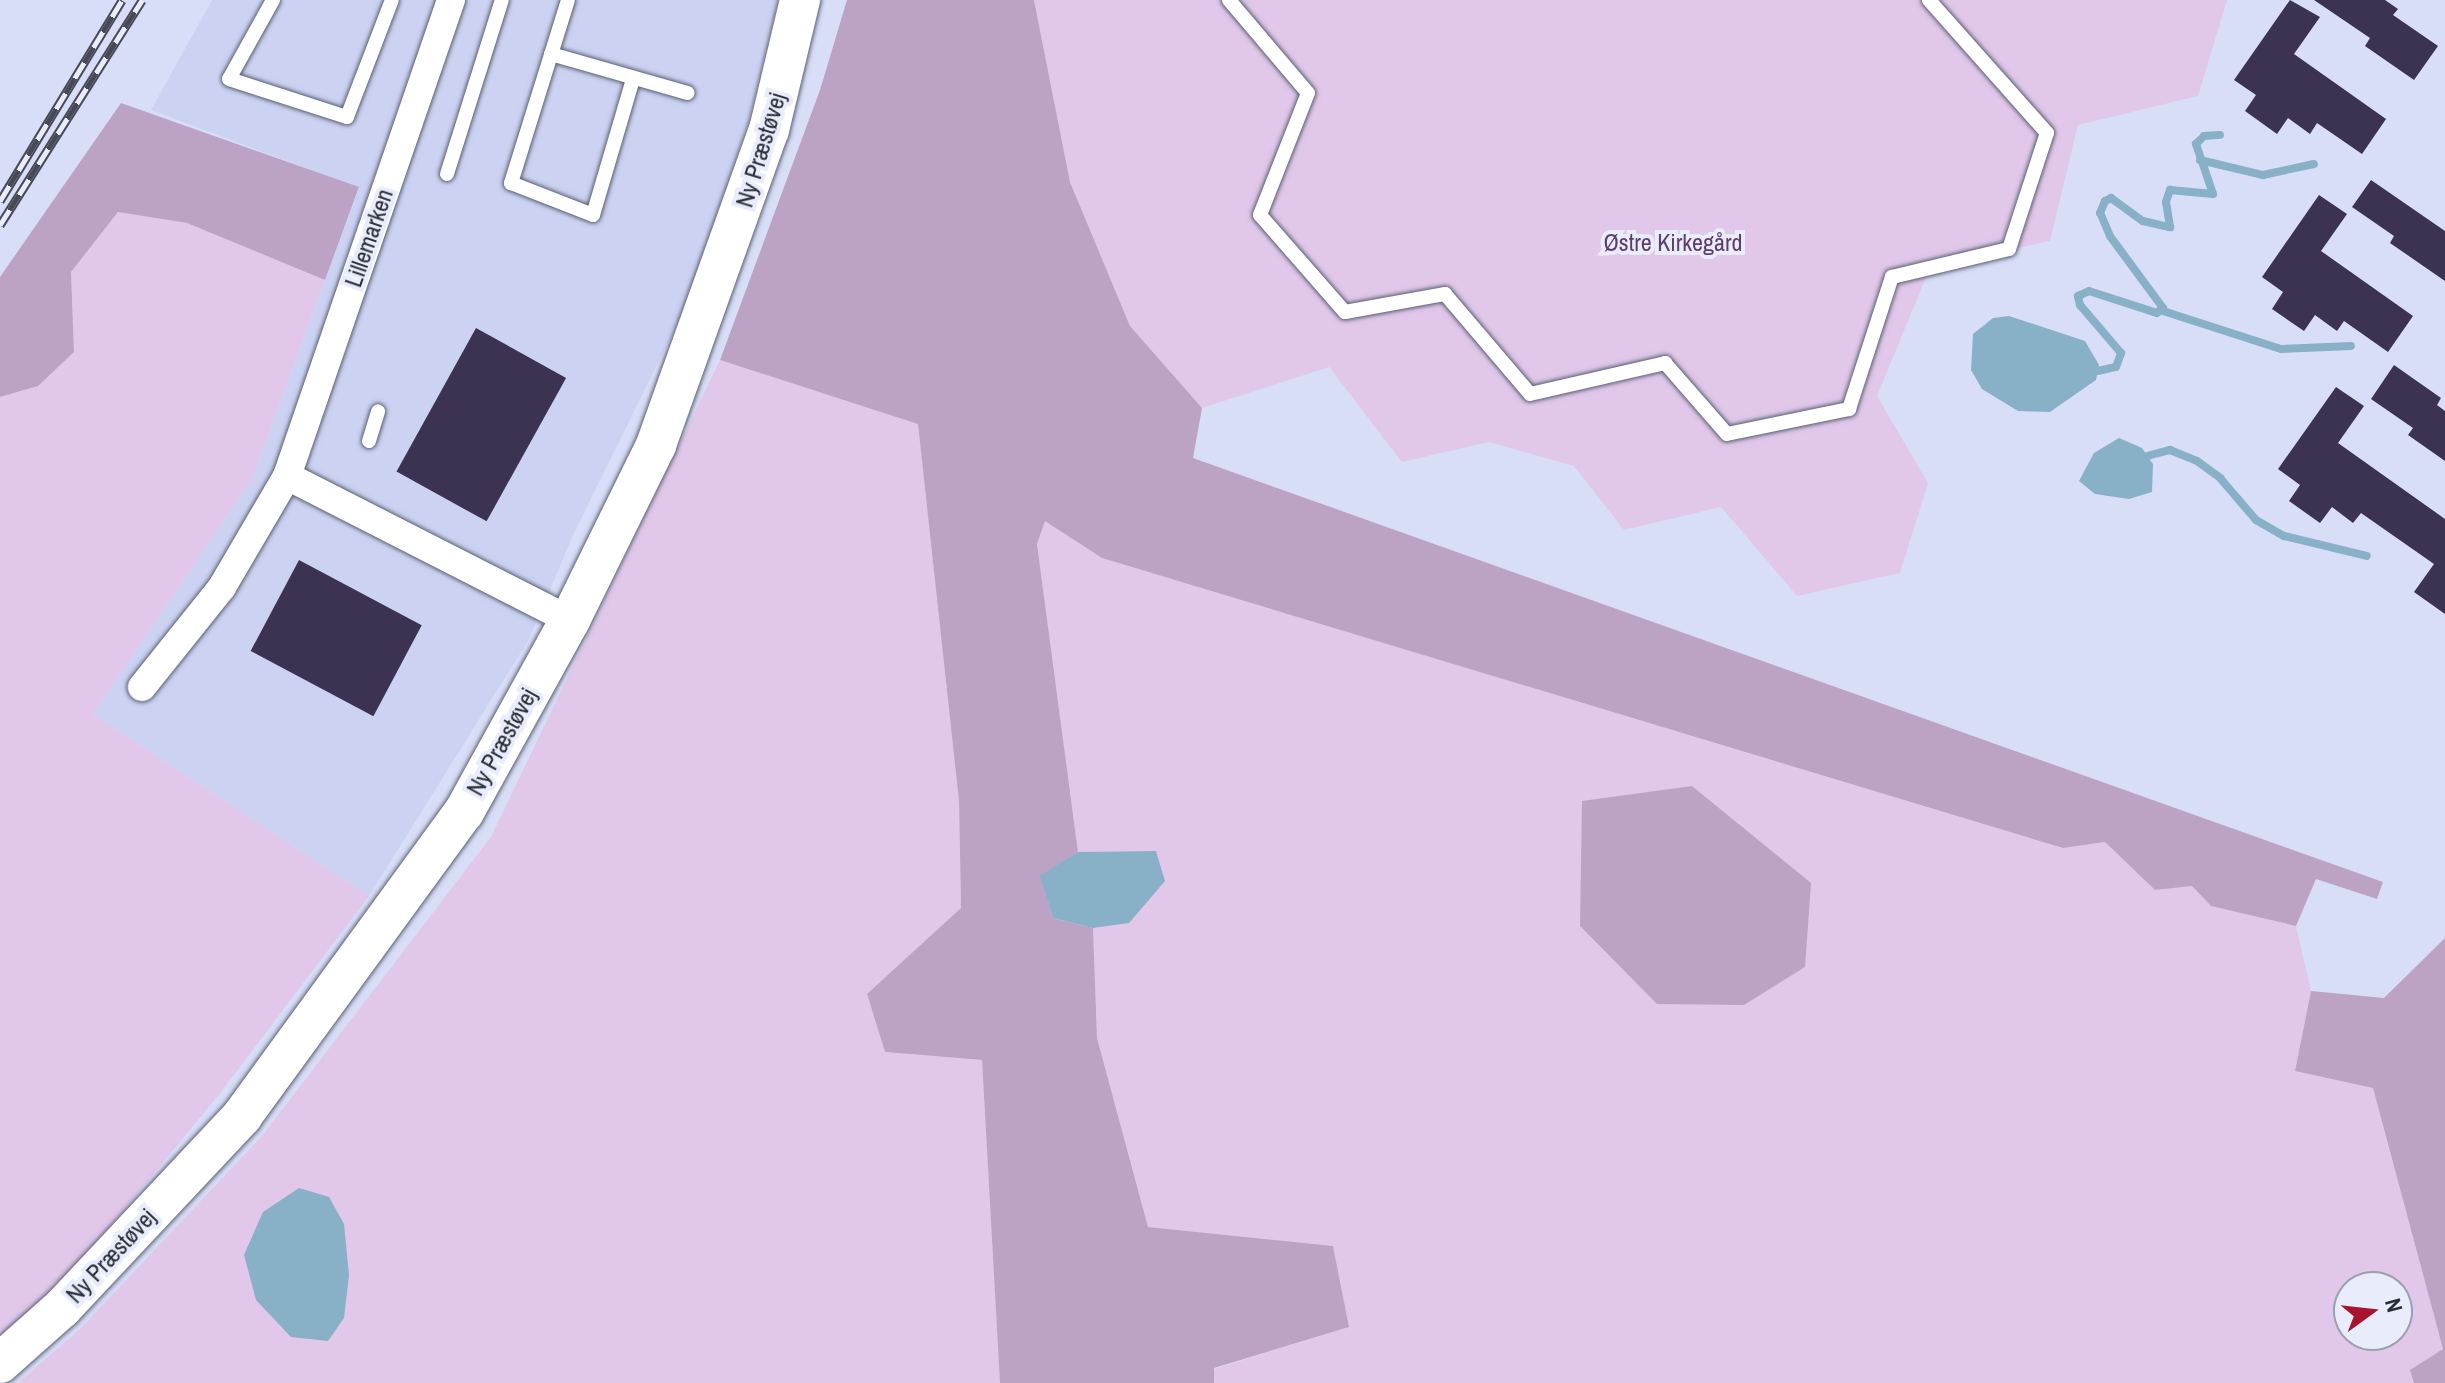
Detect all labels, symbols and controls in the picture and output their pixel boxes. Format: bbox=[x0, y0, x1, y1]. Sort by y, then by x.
street label: Ny Præstøvej bbox=[730, 89, 792, 211]
street label: Lillemarken bbox=[339, 185, 399, 291]
park label: Østre Kirkegård bbox=[1604, 229, 1742, 257]
street label: Ny Præstøvej bbox=[461, 683, 543, 801]
street label: Ny Præstøvej bbox=[60, 1203, 162, 1309]
north arrow bbox=[2333, 1271, 2413, 1351]
text: N bbox=[2378, 1295, 2410, 1315]

